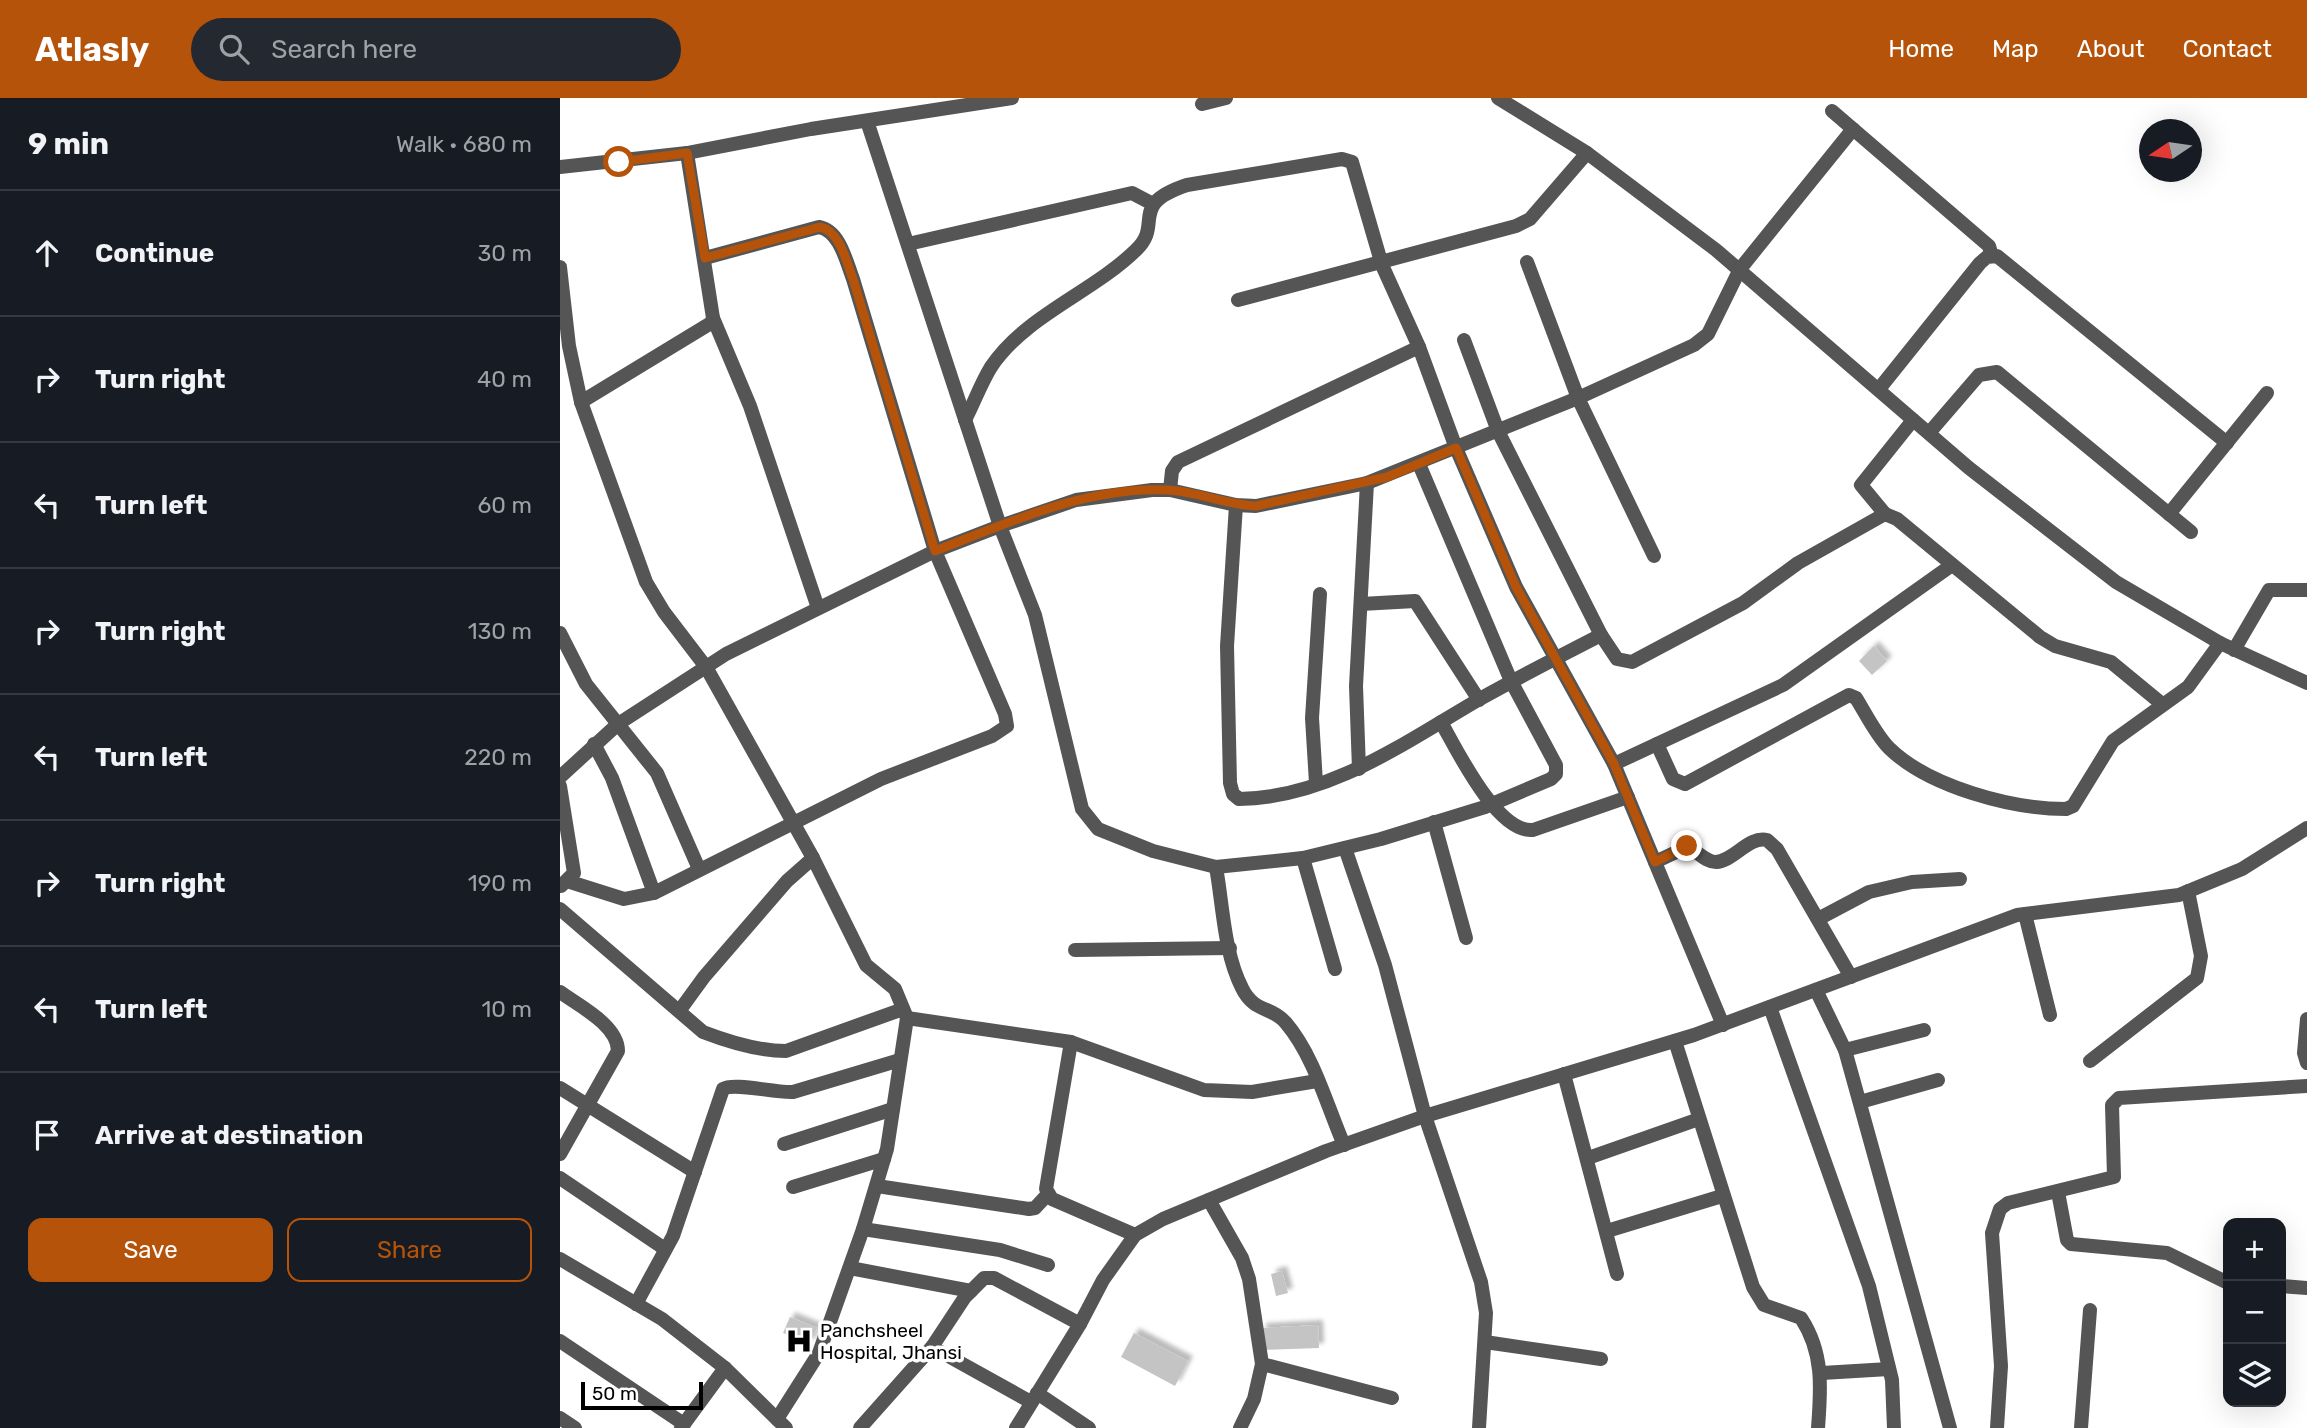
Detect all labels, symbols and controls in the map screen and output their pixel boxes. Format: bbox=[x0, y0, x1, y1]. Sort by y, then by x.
search box bbox=[191, 18, 681, 81]
text: Atlasly bbox=[35, 30, 149, 69]
icon: search bbox=[215, 30, 253, 68]
text: Search here bbox=[271, 34, 417, 65]
text: Home bbox=[1888, 35, 1954, 63]
text: Map bbox=[1992, 35, 2039, 63]
text: About bbox=[2077, 35, 2145, 63]
text: Contact bbox=[2183, 35, 2272, 63]
north arrow bbox=[2139, 119, 2202, 182]
text: 9 min bbox=[28, 126, 109, 162]
text: Walk · 680 m bbox=[396, 130, 532, 158]
route start bbox=[603, 146, 634, 177]
icon: ahead bbox=[28, 234, 66, 272]
text: Continue bbox=[95, 238, 214, 269]
text: 30 m bbox=[477, 239, 532, 267]
icon: right bbox=[28, 360, 66, 398]
text: Turn right bbox=[95, 364, 225, 395]
text: 40 m bbox=[477, 365, 532, 393]
icon: left bbox=[28, 486, 66, 524]
text: Turn left bbox=[95, 490, 207, 521]
text: 60 m bbox=[477, 491, 532, 519]
icon: right bbox=[28, 612, 66, 650]
text: Turn right bbox=[95, 616, 225, 647]
text: 130 m bbox=[468, 617, 532, 645]
icon: left bbox=[28, 738, 66, 776]
text: Turn left bbox=[95, 742, 207, 773]
text: 220 m bbox=[464, 743, 532, 771]
route end bbox=[1671, 830, 1702, 861]
icon: right bbox=[28, 864, 66, 902]
text: Turn right bbox=[95, 868, 225, 899]
text: 190 m bbox=[468, 869, 532, 897]
icon: left bbox=[28, 990, 66, 1028]
text: Turn left bbox=[95, 994, 207, 1025]
text: 10 m bbox=[481, 995, 532, 1023]
icon: arrive bbox=[28, 1116, 66, 1154]
text: Arrive at destination bbox=[95, 1120, 363, 1151]
button: Save bbox=[28, 1218, 273, 1282]
button: Share bbox=[287, 1218, 532, 1282]
map controls bbox=[2223, 1218, 2286, 1407]
button: + bbox=[2223, 1218, 2286, 1281]
button: − bbox=[2223, 1281, 2286, 1344]
place label: Panchsheel Hospital, Jhansi bbox=[820, 1319, 962, 1364]
hospital icon: Panchsheel Hospital, Jhansi bbox=[784, 1326, 814, 1356]
button: layers bbox=[2223, 1344, 2286, 1407]
scale bar bbox=[581, 1379, 704, 1411]
text: 50 m bbox=[592, 1382, 637, 1405]

